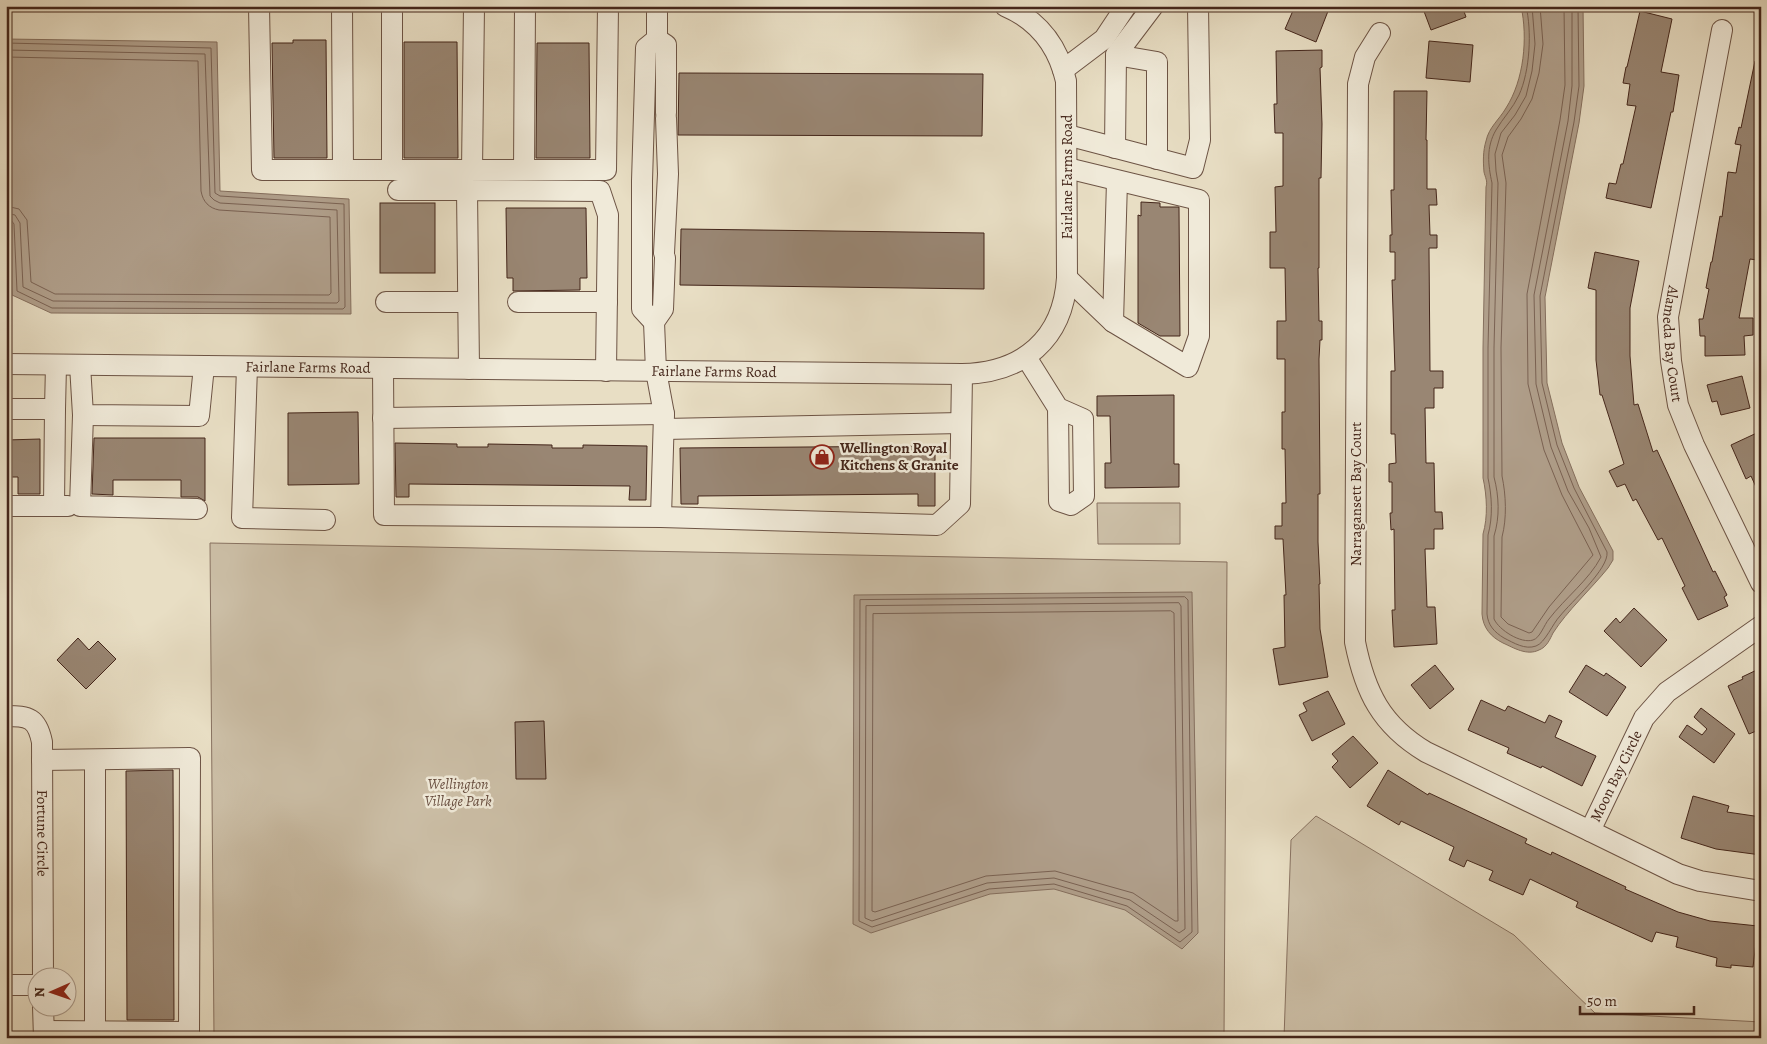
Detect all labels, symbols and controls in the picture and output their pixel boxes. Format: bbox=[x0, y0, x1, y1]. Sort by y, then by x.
street label: Fairlane Farms Road bbox=[1057, 114, 1077, 240]
street label: Alameda Bay Court bbox=[1658, 283, 1687, 404]
street label: Fairlane Farms Road bbox=[245, 357, 372, 378]
street label: Fairlane Farms Road bbox=[651, 361, 778, 382]
street label: Narragansett Bay Court bbox=[1346, 422, 1366, 566]
place label: Wellington Royal Kitchens & Granite bbox=[839, 438, 959, 475]
shop icon: Wellington Royal Kitchens & Granite bbox=[809, 444, 835, 470]
street label: Moon Bay Circle bbox=[1585, 727, 1647, 825]
park label: Wellington Village Park bbox=[424, 774, 492, 811]
street label: Fortune Circle bbox=[32, 790, 53, 877]
north arrow bbox=[28, 966, 78, 1016]
scale bar bbox=[1580, 984, 1693, 1016]
text: N bbox=[30, 987, 49, 998]
text: 50 m bbox=[1587, 991, 1617, 1011]

